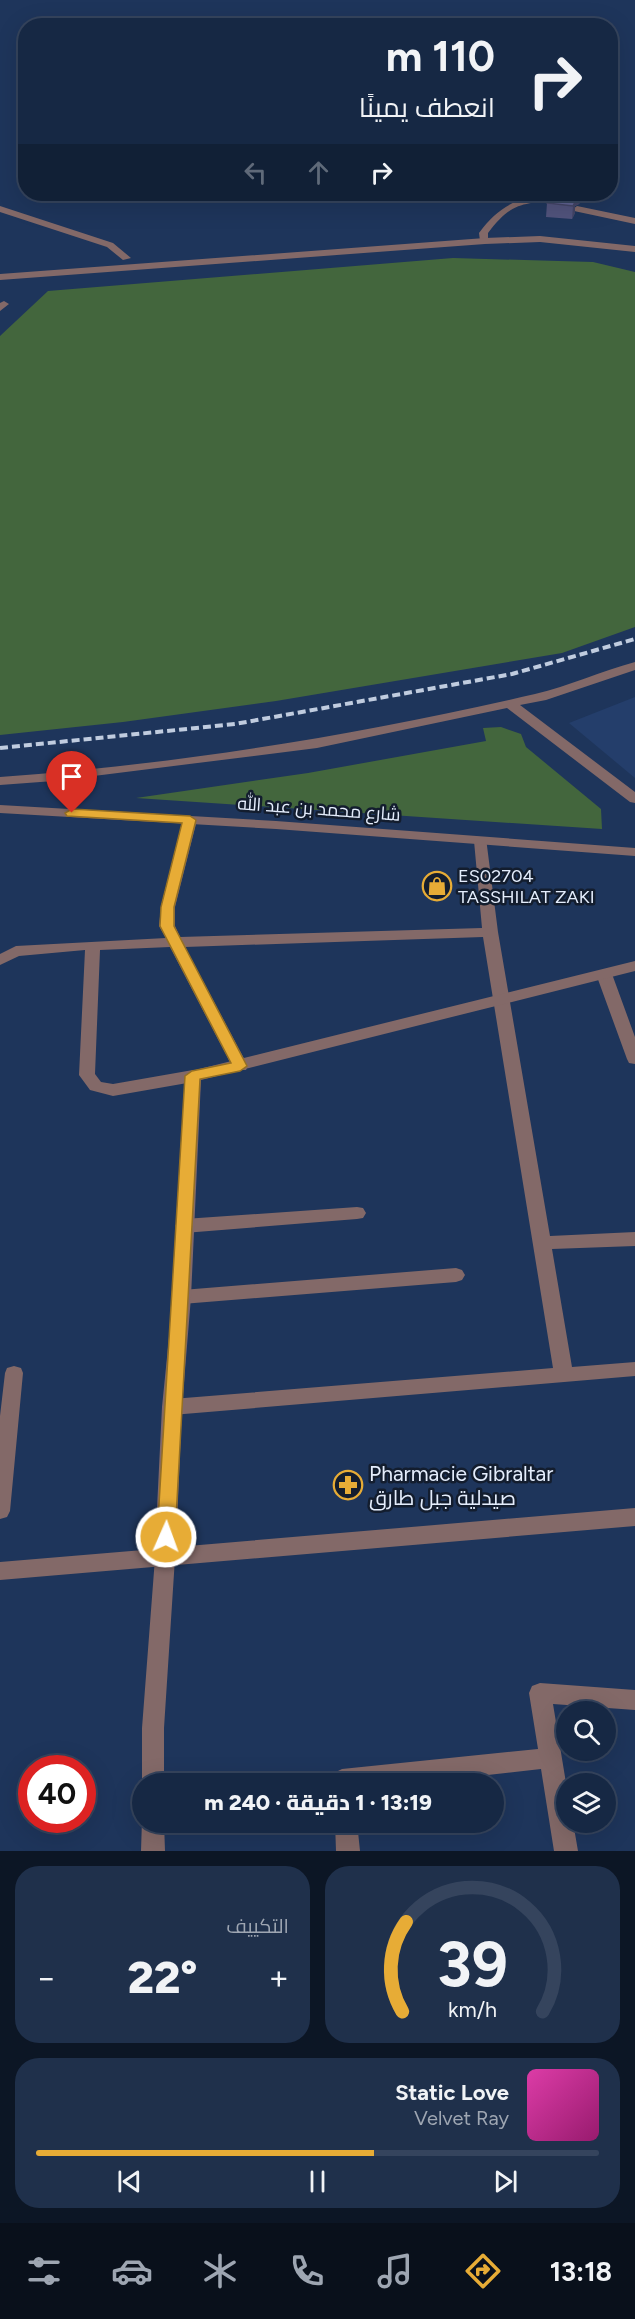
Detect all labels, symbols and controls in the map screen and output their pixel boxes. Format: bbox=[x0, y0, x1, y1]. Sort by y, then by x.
text: 110 m bbox=[386, 31, 495, 82]
icon: right bbox=[516, 42, 594, 120]
text: انعطف يمينًا bbox=[359, 91, 495, 124]
icon: left bbox=[239, 156, 272, 189]
icon: ahead bbox=[302, 156, 335, 189]
icon: right bbox=[365, 156, 398, 189]
pin bbox=[46, 751, 97, 813]
icon: arrive bbox=[55, 760, 88, 793]
street label: شارع محمد بن عبد الله bbox=[237, 791, 401, 827]
place label: ES02704 TASSHILAT ZAKI bbox=[458, 865, 595, 908]
shop icon: ES02704 TASSHILAT ZAKI bbox=[421, 870, 453, 902]
place label: Pharmacie Gibraltar صيدلية جبل طارق bbox=[369, 1461, 553, 1511]
pharmacy icon: Pharmacie Gibraltar صيدلية جبل طارق bbox=[332, 1469, 364, 1501]
position arrow bbox=[134, 1505, 198, 1569]
map controls bbox=[556, 1701, 616, 1833]
button: search bbox=[556, 1701, 616, 1761]
speed limit sign: 40 bbox=[18, 1755, 96, 1833]
button: layers bbox=[556, 1773, 616, 1833]
text: 13:19 · 1 دقيقة · 240 m bbox=[204, 1789, 432, 1816]
text: التكييف bbox=[226, 1914, 289, 1938]
text: 39 bbox=[437, 1927, 508, 2002]
text: 22° bbox=[127, 1950, 198, 2004]
text: − bbox=[36, 1958, 57, 1997]
text: + bbox=[268, 1958, 289, 1997]
text: km/h bbox=[448, 1997, 497, 2022]
text: Static Love bbox=[395, 2079, 509, 2106]
text: Velvet Ray bbox=[414, 2106, 509, 2130]
icon: previous bbox=[113, 2165, 146, 2198]
icon: pause bbox=[301, 2165, 334, 2198]
icon: next bbox=[489, 2165, 522, 2198]
icon: filters bbox=[23, 2250, 65, 2292]
icon: car bbox=[111, 2250, 153, 2292]
icon: climate bbox=[199, 2250, 241, 2292]
icon: phone bbox=[286, 2250, 328, 2292]
icon: music bbox=[374, 2250, 416, 2292]
icon: directions bbox=[462, 2250, 504, 2292]
text: 13:18 bbox=[550, 2255, 612, 2288]

